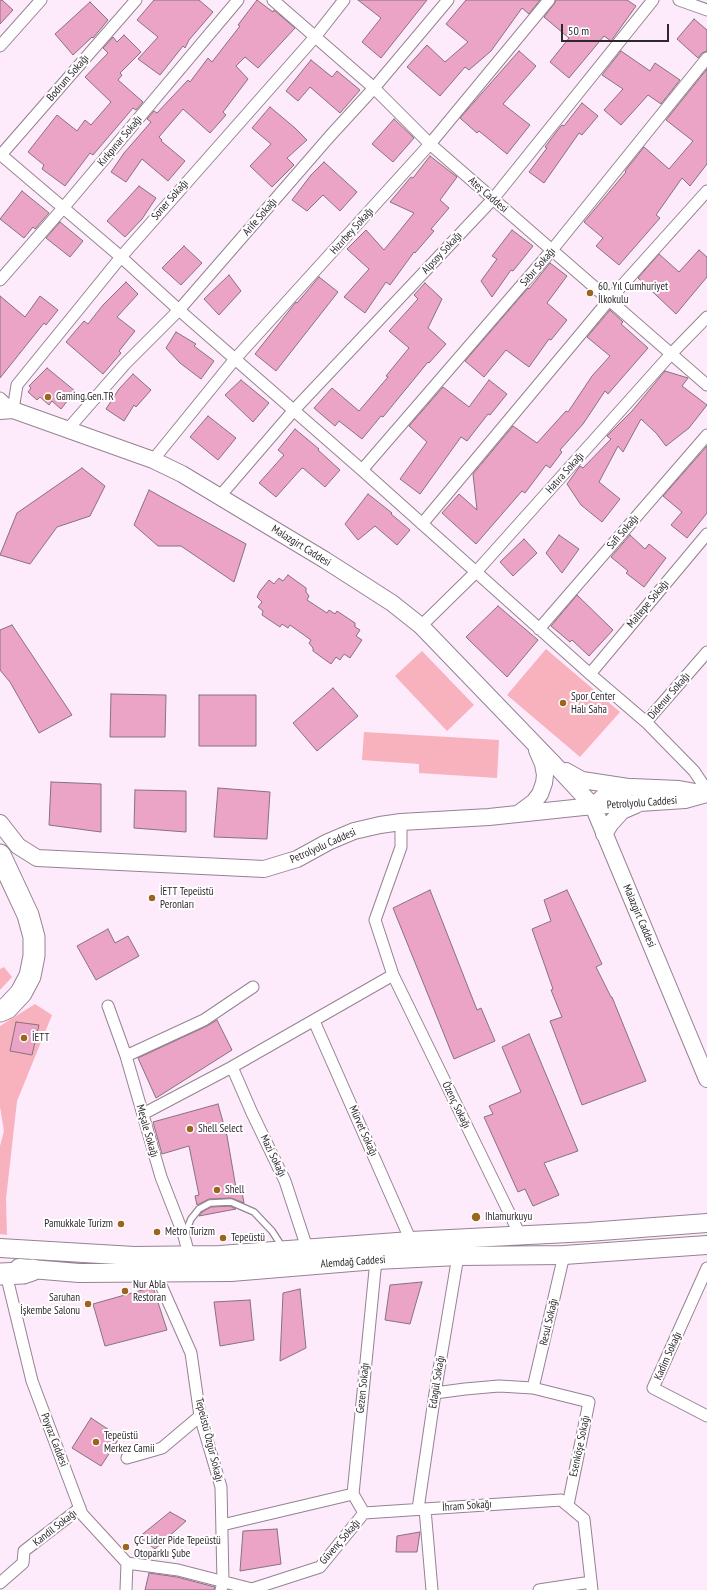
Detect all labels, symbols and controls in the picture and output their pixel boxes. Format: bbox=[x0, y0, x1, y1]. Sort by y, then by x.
scale bar bbox=[563, 16, 671, 42]
text: 50 m bbox=[568, 23, 589, 38]
street label: Bodrum Sokağı bbox=[44, 52, 92, 104]
street label: Kırkpınar Sokağı bbox=[95, 113, 145, 169]
street label: Ateş Caddesi bbox=[466, 174, 510, 216]
street label: Soner Sokağı bbox=[149, 177, 191, 223]
street label: Arife Sokağı bbox=[240, 196, 280, 238]
street label: Hızırbey Sokağı bbox=[328, 205, 376, 257]
street label: Alpsoy Sokağı bbox=[419, 229, 465, 277]
street label: Sabır Sokağı bbox=[518, 245, 558, 289]
place label: 60. Yıl Cumhuriyet İlkokulu bbox=[598, 280, 668, 306]
marker: 60. Yıl Cumhuriyet İlkokulu bbox=[585, 288, 595, 298]
place label: Gaming.Gen.TR bbox=[56, 390, 114, 404]
marker: Gaming.Gen.TR bbox=[43, 392, 53, 402]
street label: Hatıra Sokağı bbox=[543, 450, 587, 496]
street label: Safi Sokağı bbox=[604, 512, 642, 552]
street label: Malazgirt Caddesi bbox=[269, 523, 333, 569]
street label: Maltepe Sokağı bbox=[624, 577, 672, 631]
street label: Didenur Sokağı bbox=[645, 670, 693, 722]
place label: Spor Center Halı Saha bbox=[571, 690, 615, 716]
marker: Spor Center Halı Saha bbox=[558, 698, 568, 708]
street label: Petrolyolu Caddesi bbox=[606, 794, 678, 812]
street label: Petrolyolu Caddesi bbox=[288, 826, 358, 866]
street label: Malazgirt Caddesi bbox=[620, 882, 658, 950]
place label: İETT Tepeüstü Peronları bbox=[160, 885, 214, 911]
marker: İETT Tepeüstü Peronları bbox=[147, 893, 157, 903]
place label: İETT bbox=[32, 1031, 49, 1045]
marker: İETT bbox=[19, 1033, 29, 1043]
street label: Özenç Sokağı bbox=[439, 1079, 473, 1131]
street label: Meşale Sokağı bbox=[133, 1103, 161, 1159]
street label: Mürvet Sokağı bbox=[346, 1104, 380, 1158]
place label: Shell Select bbox=[198, 1122, 243, 1136]
marker: Shell Select bbox=[185, 1124, 195, 1134]
street label: Mazi Sokağı bbox=[257, 1133, 289, 1179]
place label: Shell bbox=[225, 1183, 244, 1197]
marker: Shell bbox=[212, 1185, 222, 1195]
place label: Ihlamurkuyu bbox=[485, 1210, 532, 1224]
marker: Ihlamurkuyu bbox=[470, 1211, 482, 1223]
place label: Pamukkale Turizm bbox=[44, 1217, 113, 1231]
marker: Pamukkale Turizm bbox=[116, 1219, 126, 1229]
place label: Metro Turizm bbox=[165, 1225, 215, 1239]
marker: Metro Turizm bbox=[152, 1227, 162, 1237]
place label: Tepeüstü bbox=[231, 1231, 265, 1245]
marker: Tepeüstü bbox=[218, 1233, 228, 1243]
street label: Alemdağ Caddesi bbox=[320, 1253, 386, 1271]
place label: Nur Abla Restoran bbox=[133, 1278, 166, 1304]
marker: Nur Abla Restoran bbox=[120, 1286, 130, 1296]
place label: Saruhan İşkembe Salonu bbox=[20, 1291, 80, 1317]
street label: Resul Sokağı bbox=[537, 1297, 561, 1347]
marker: Saruhan İşkembe Salonu bbox=[83, 1299, 93, 1309]
street label: Kadim Sokağı bbox=[651, 1330, 685, 1382]
street label: Edagül Sokağı bbox=[426, 1355, 448, 1409]
street label: Gezen Sokağı bbox=[354, 1362, 372, 1414]
street label: Tepeüstü Özgür Sokağı bbox=[192, 1397, 226, 1483]
street label: Poyraz Caddesi bbox=[38, 1411, 70, 1469]
street label: Esenköşe Sokağı bbox=[567, 1414, 593, 1478]
place label: Tepeüstü Merkez Camii bbox=[104, 1429, 155, 1455]
marker: Tepeüstü Merkez Camii bbox=[91, 1437, 101, 1447]
street label: İhram Sokağı bbox=[442, 1498, 492, 1514]
street label: Kandil Sokağı bbox=[31, 1507, 79, 1549]
street label: Güvenç Sokağı bbox=[317, 1517, 363, 1567]
place label: ÇC Lider Pide Tepeüstü Otoparklı Şube bbox=[134, 1534, 221, 1560]
marker: ÇC Lider Pide Tepeüstü Otoparklı Şube bbox=[121, 1542, 131, 1552]

